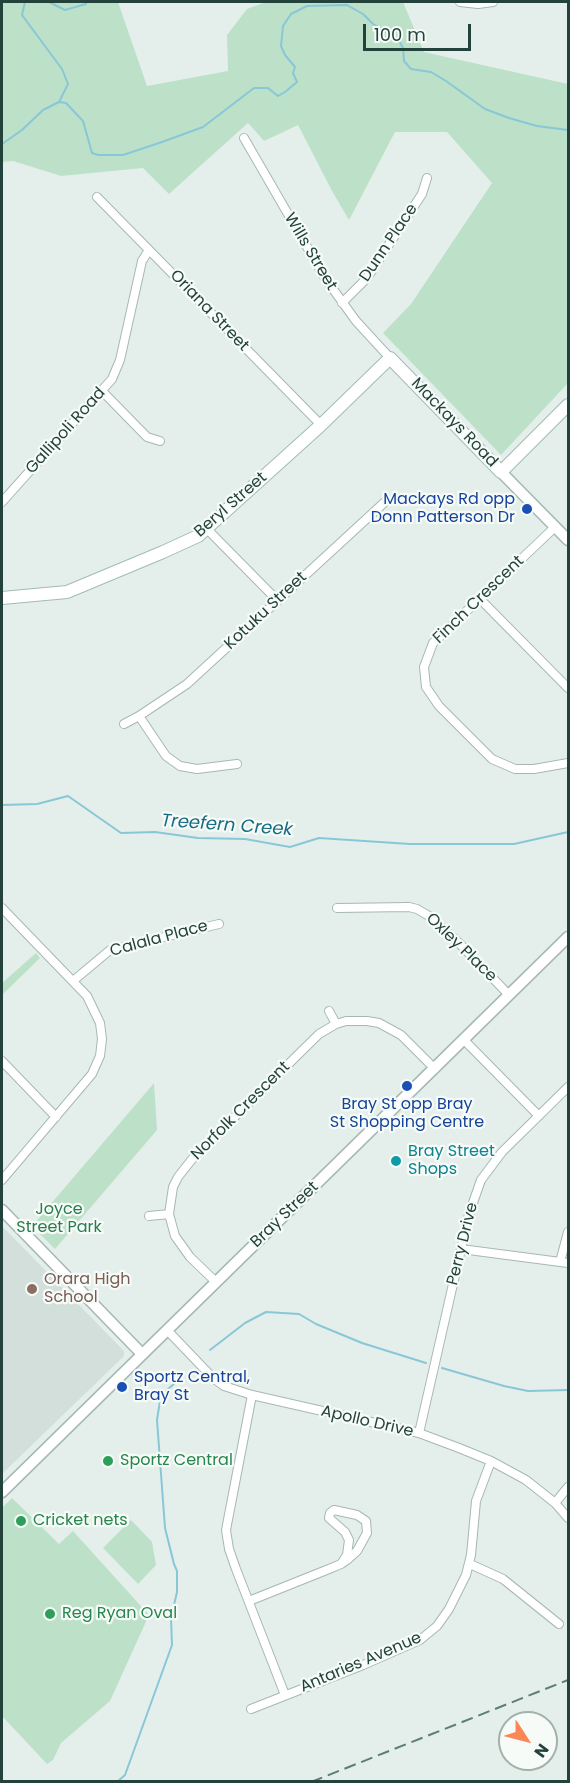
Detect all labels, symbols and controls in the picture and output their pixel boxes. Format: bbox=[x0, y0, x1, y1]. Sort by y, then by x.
scale bar bbox=[366, 12, 474, 50]
text: 100 m bbox=[374, 22, 426, 47]
street label: Dunn Place bbox=[356, 200, 422, 286]
street label: Wills Street bbox=[279, 210, 341, 294]
street label: Oriana Street bbox=[165, 266, 253, 356]
street label: Mackays Road bbox=[407, 374, 501, 472]
street label: Gallipoli Road bbox=[22, 384, 110, 478]
street label: Beryl Street bbox=[191, 468, 271, 542]
place label: Mackays Rd opp Donn Patterson Dr bbox=[371, 490, 515, 528]
marker: Mackays Rd opp Donn Patterson Dr bbox=[520, 502, 534, 516]
street label: Finch Crescent bbox=[430, 552, 528, 648]
street label: Kotuku Street bbox=[221, 568, 311, 654]
water label: Treefern Creek bbox=[161, 811, 293, 841]
street label: Oxley Place bbox=[422, 909, 500, 987]
street label: Calala Place bbox=[108, 917, 210, 961]
street label: Norfolk Crescent bbox=[188, 1058, 294, 1164]
marker: Bray St opp Bray St Shopping Centre bbox=[400, 1079, 414, 1093]
place label: Bray St opp Bray St Shopping Centre bbox=[330, 1095, 484, 1133]
place label: Bray Street Shops bbox=[408, 1142, 495, 1180]
marker: Bray Street Shops bbox=[389, 1154, 403, 1168]
street label: Bray Street bbox=[247, 1178, 323, 1252]
park label: Joyce Street Park bbox=[16, 1200, 102, 1238]
street label: Perry Drive bbox=[443, 1201, 483, 1287]
place label: Orara High School bbox=[44, 1270, 130, 1308]
marker: Orara High School bbox=[25, 1282, 39, 1296]
place label: Sportz Central, Bray St bbox=[134, 1368, 250, 1406]
marker: Sportz Central, Bray St bbox=[115, 1380, 129, 1394]
street label: Apollo Drive bbox=[319, 1402, 415, 1442]
place label: Sportz Central bbox=[120, 1451, 233, 1471]
marker: Sportz Central bbox=[101, 1454, 115, 1468]
place label: Cricket nets bbox=[33, 1511, 128, 1531]
marker: Cricket nets bbox=[14, 1514, 28, 1528]
place label: Reg Ryan Oval bbox=[62, 1604, 177, 1624]
marker: Reg Ryan Oval bbox=[43, 1607, 57, 1621]
street label: Antaries Avenue bbox=[297, 1629, 425, 1697]
north arrow bbox=[498, 1711, 558, 1771]
text: N bbox=[529, 1739, 554, 1762]

